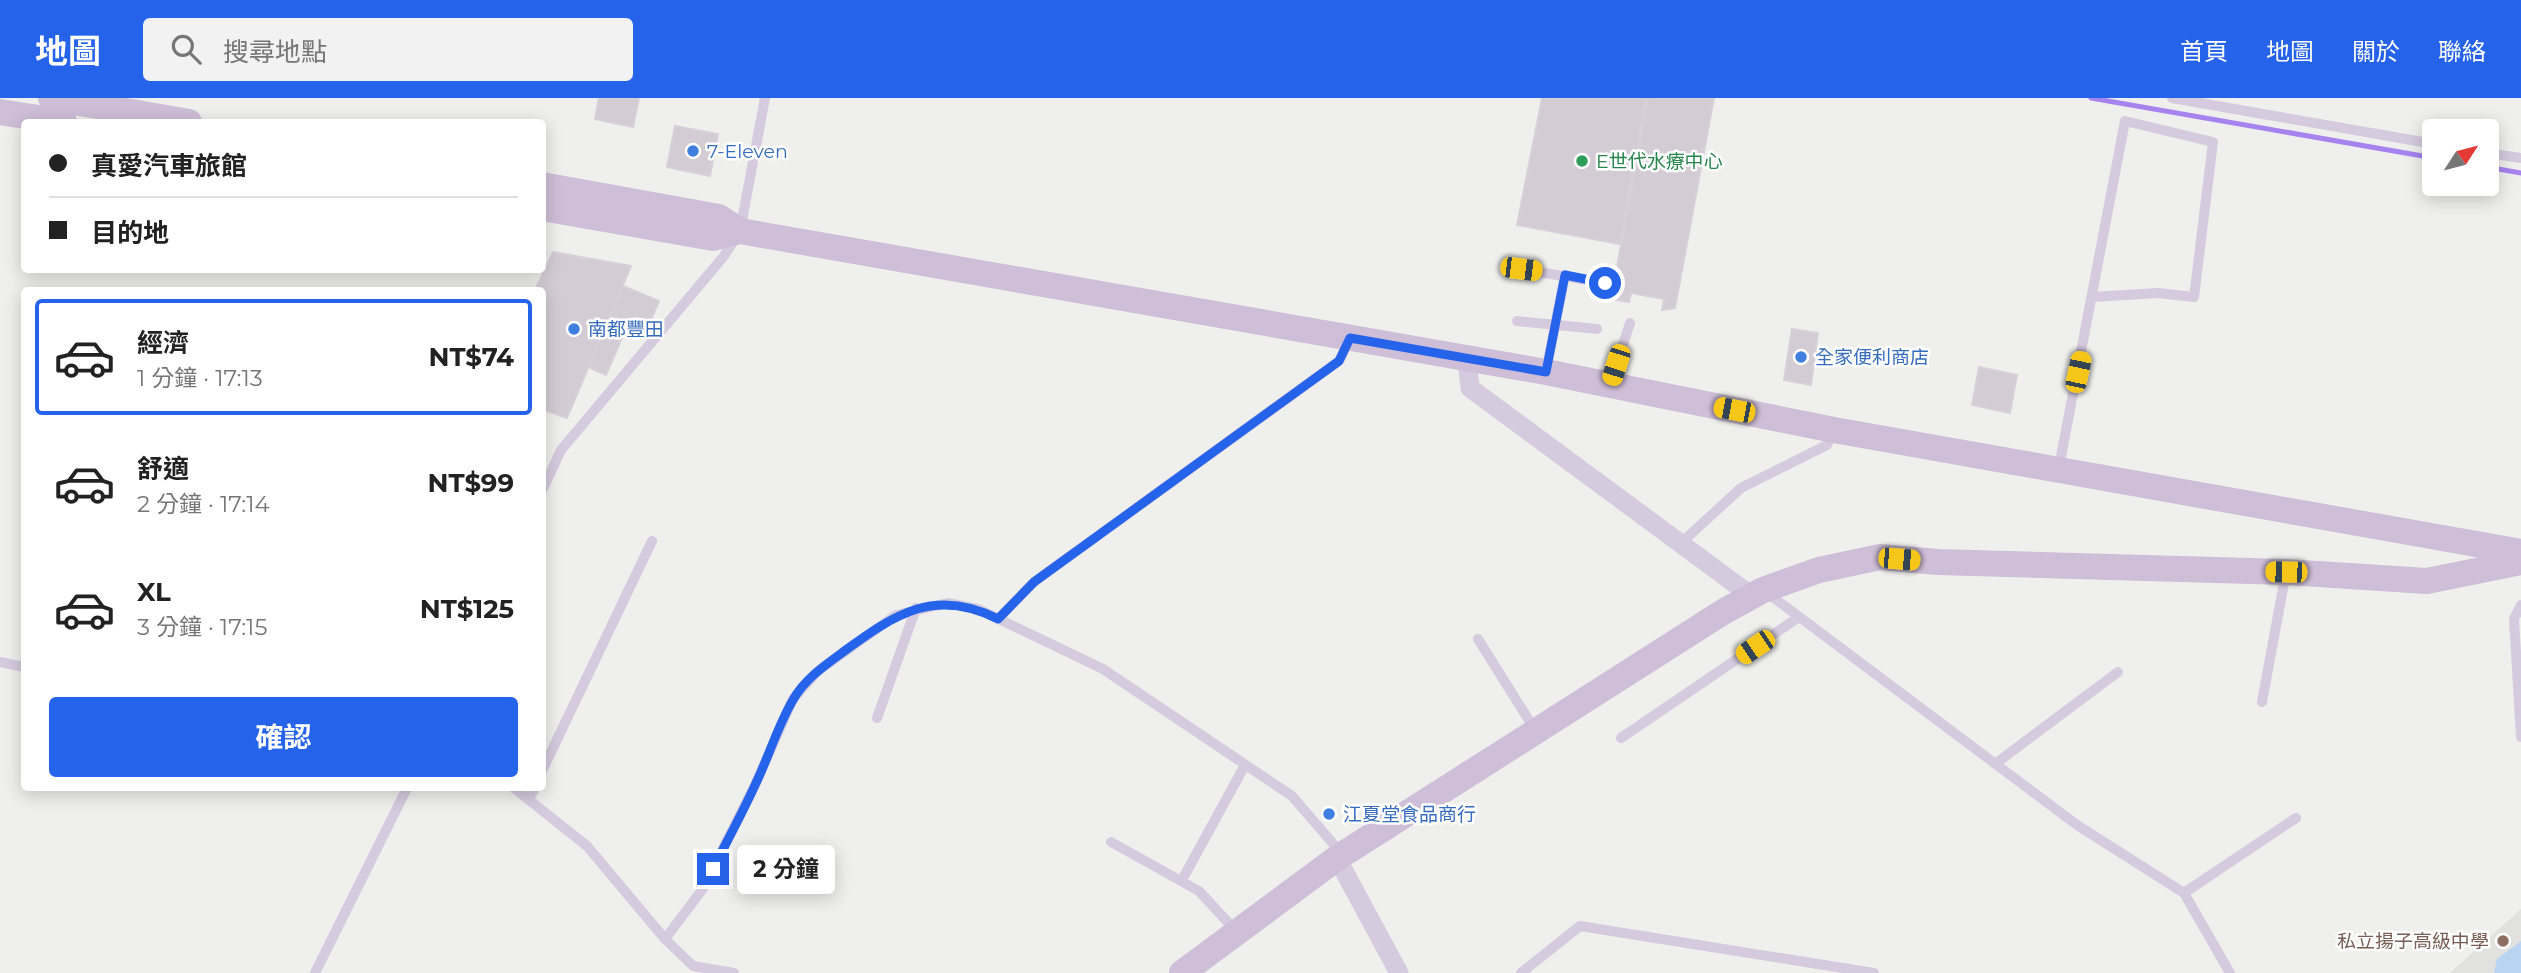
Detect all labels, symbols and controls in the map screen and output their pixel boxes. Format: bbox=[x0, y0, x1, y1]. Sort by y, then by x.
search box bbox=[143, 18, 633, 81]
icon: search bbox=[167, 30, 205, 68]
text: 地圖 bbox=[35, 31, 101, 71]
text: 搜尋地點 bbox=[223, 36, 327, 68]
text: 首頁 bbox=[2180, 37, 2228, 66]
text: 地圖 bbox=[2266, 37, 2314, 66]
text: 關於 bbox=[2352, 37, 2400, 66]
text: 聯絡 bbox=[2438, 37, 2486, 66]
north arrow bbox=[2422, 119, 2499, 196]
map controls bbox=[2422, 119, 2499, 196]
place label: 7-Eleven bbox=[707, 140, 788, 163]
marker: 7-Eleven bbox=[685, 143, 701, 159]
text: 真愛汽車旅館 bbox=[91, 150, 247, 182]
place label: E世代水療中心 bbox=[1596, 150, 1723, 173]
marker: E世代水療中心 bbox=[1574, 153, 1590, 169]
text: 目的地 bbox=[91, 217, 169, 249]
car bbox=[1499, 256, 1544, 282]
route start bbox=[1589, 267, 1621, 299]
place label: 南都豐田 bbox=[588, 318, 664, 341]
marker: 南都豐田 bbox=[566, 321, 582, 337]
icon: car bbox=[53, 326, 116, 389]
text: 經濟 bbox=[137, 327, 189, 359]
text: NT$74 bbox=[428, 341, 514, 373]
car bbox=[1600, 342, 1633, 388]
place label: 全家便利商店 bbox=[1815, 346, 1929, 369]
marker: 全家便利商店 bbox=[1793, 349, 1809, 365]
car bbox=[2064, 349, 2093, 395]
text: 1 分鐘 · 17:13 bbox=[137, 364, 263, 392]
car bbox=[1712, 396, 1757, 424]
icon: car bbox=[53, 452, 116, 515]
text: 舒適 bbox=[137, 453, 189, 485]
text: NT$99 bbox=[428, 467, 514, 499]
text: 2 分鐘 · 17:14 bbox=[137, 490, 270, 518]
car bbox=[1878, 547, 1921, 571]
car bbox=[2265, 561, 2308, 583]
text: XL bbox=[137, 576, 171, 608]
icon: car bbox=[53, 578, 116, 641]
text: NT$125 bbox=[420, 593, 514, 625]
text: 3 分鐘 · 17:15 bbox=[137, 613, 267, 641]
car bbox=[1732, 627, 1779, 667]
button: 確認 bbox=[49, 697, 518, 777]
place label: 江夏堂食品商行 bbox=[1343, 803, 1476, 826]
marker: 江夏堂食品商行 bbox=[1321, 806, 1337, 822]
callout: 2 分鐘 bbox=[738, 844, 836, 894]
route end bbox=[697, 853, 729, 885]
text: 2 分鐘 bbox=[753, 855, 819, 883]
place label: 私立揚子高級中學 bbox=[2337, 930, 2489, 953]
marker: 私立揚子高級中學 bbox=[2495, 933, 2511, 949]

